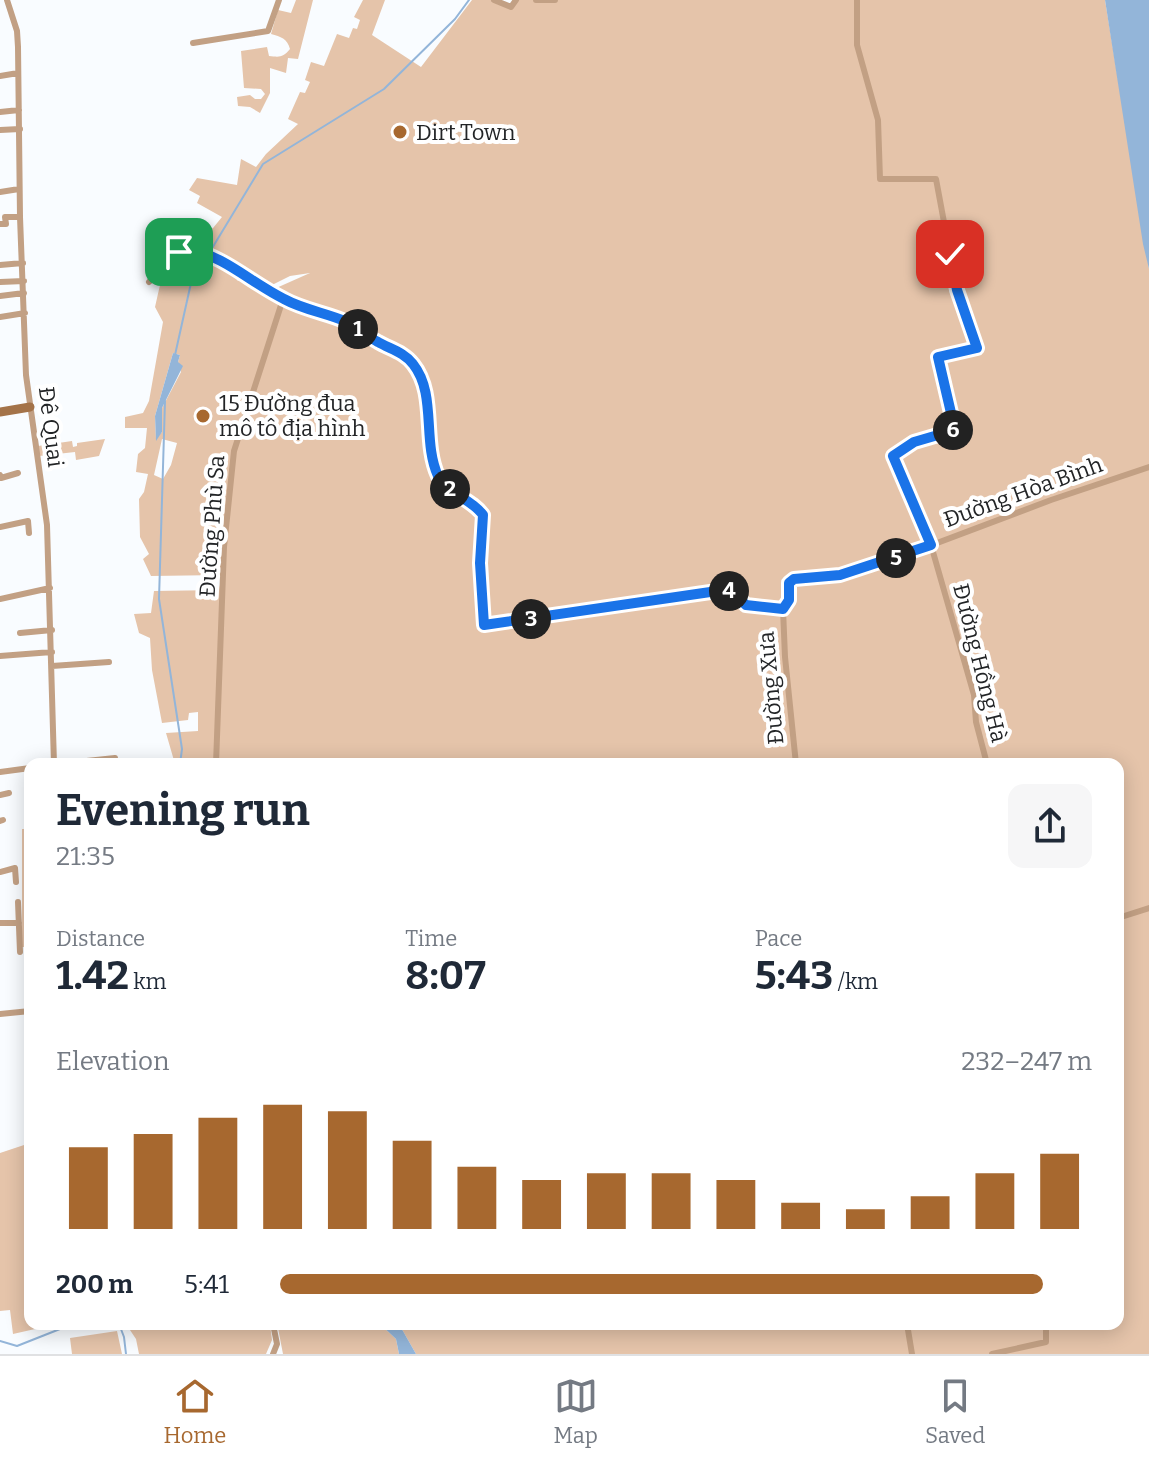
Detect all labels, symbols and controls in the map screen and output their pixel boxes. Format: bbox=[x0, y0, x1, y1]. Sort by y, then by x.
place label: Dirt Town bbox=[416, 119, 516, 146]
marker: Dirt Town bbox=[391, 123, 409, 141]
pin bbox=[145, 218, 213, 286]
pin bbox=[916, 220, 984, 288]
icon: arrive bbox=[157, 230, 201, 274]
icon: check bbox=[928, 232, 972, 276]
pin: 1 bbox=[338, 309, 378, 349]
text: 1 bbox=[353, 315, 363, 342]
street label: Đê Quai bbox=[33, 385, 69, 469]
place label: 15 Đường đua mô tô địa hình bbox=[219, 390, 366, 442]
marker: 15 Đường đua mô tô địa hình bbox=[194, 407, 212, 425]
pin: 6 bbox=[933, 410, 973, 450]
text: 6 bbox=[946, 416, 960, 443]
street label: Đường Hòa Bình bbox=[940, 451, 1106, 533]
street label: Đường Phù Sa bbox=[194, 454, 230, 598]
pin: 2 bbox=[430, 469, 470, 509]
text: 2 bbox=[444, 475, 456, 502]
pin: 5 bbox=[876, 538, 916, 578]
text: 5 bbox=[890, 544, 902, 571]
pin: 4 bbox=[709, 571, 749, 611]
text: 4 bbox=[722, 577, 736, 604]
street label: Đường Hồng Hà bbox=[947, 581, 1013, 745]
pin: 3 bbox=[511, 599, 551, 639]
text: 3 bbox=[525, 605, 537, 632]
street label: Đường Xưa bbox=[753, 630, 789, 746]
text: Evening run bbox=[56, 784, 310, 837]
button: share bbox=[1008, 784, 1092, 868]
text: 21:35 bbox=[56, 841, 115, 872]
text: Distance bbox=[56, 925, 145, 952]
text: Time bbox=[405, 925, 457, 952]
text: Pace bbox=[755, 925, 802, 952]
text: 1.42 bbox=[56, 952, 129, 1000]
text: 8:07 bbox=[405, 952, 486, 1000]
text: 5:43 bbox=[755, 952, 833, 1000]
text: km bbox=[129, 968, 166, 995]
text: /km bbox=[833, 968, 878, 995]
text: Elevation bbox=[56, 1046, 169, 1077]
text: 232–247 m bbox=[961, 1046, 1092, 1077]
text: 200 m bbox=[56, 1269, 133, 1300]
text: 5:41 bbox=[184, 1269, 229, 1300]
tab: Home bbox=[164, 1374, 226, 1449]
tab: Map bbox=[553, 1374, 598, 1449]
tab: Saved bbox=[925, 1374, 985, 1449]

